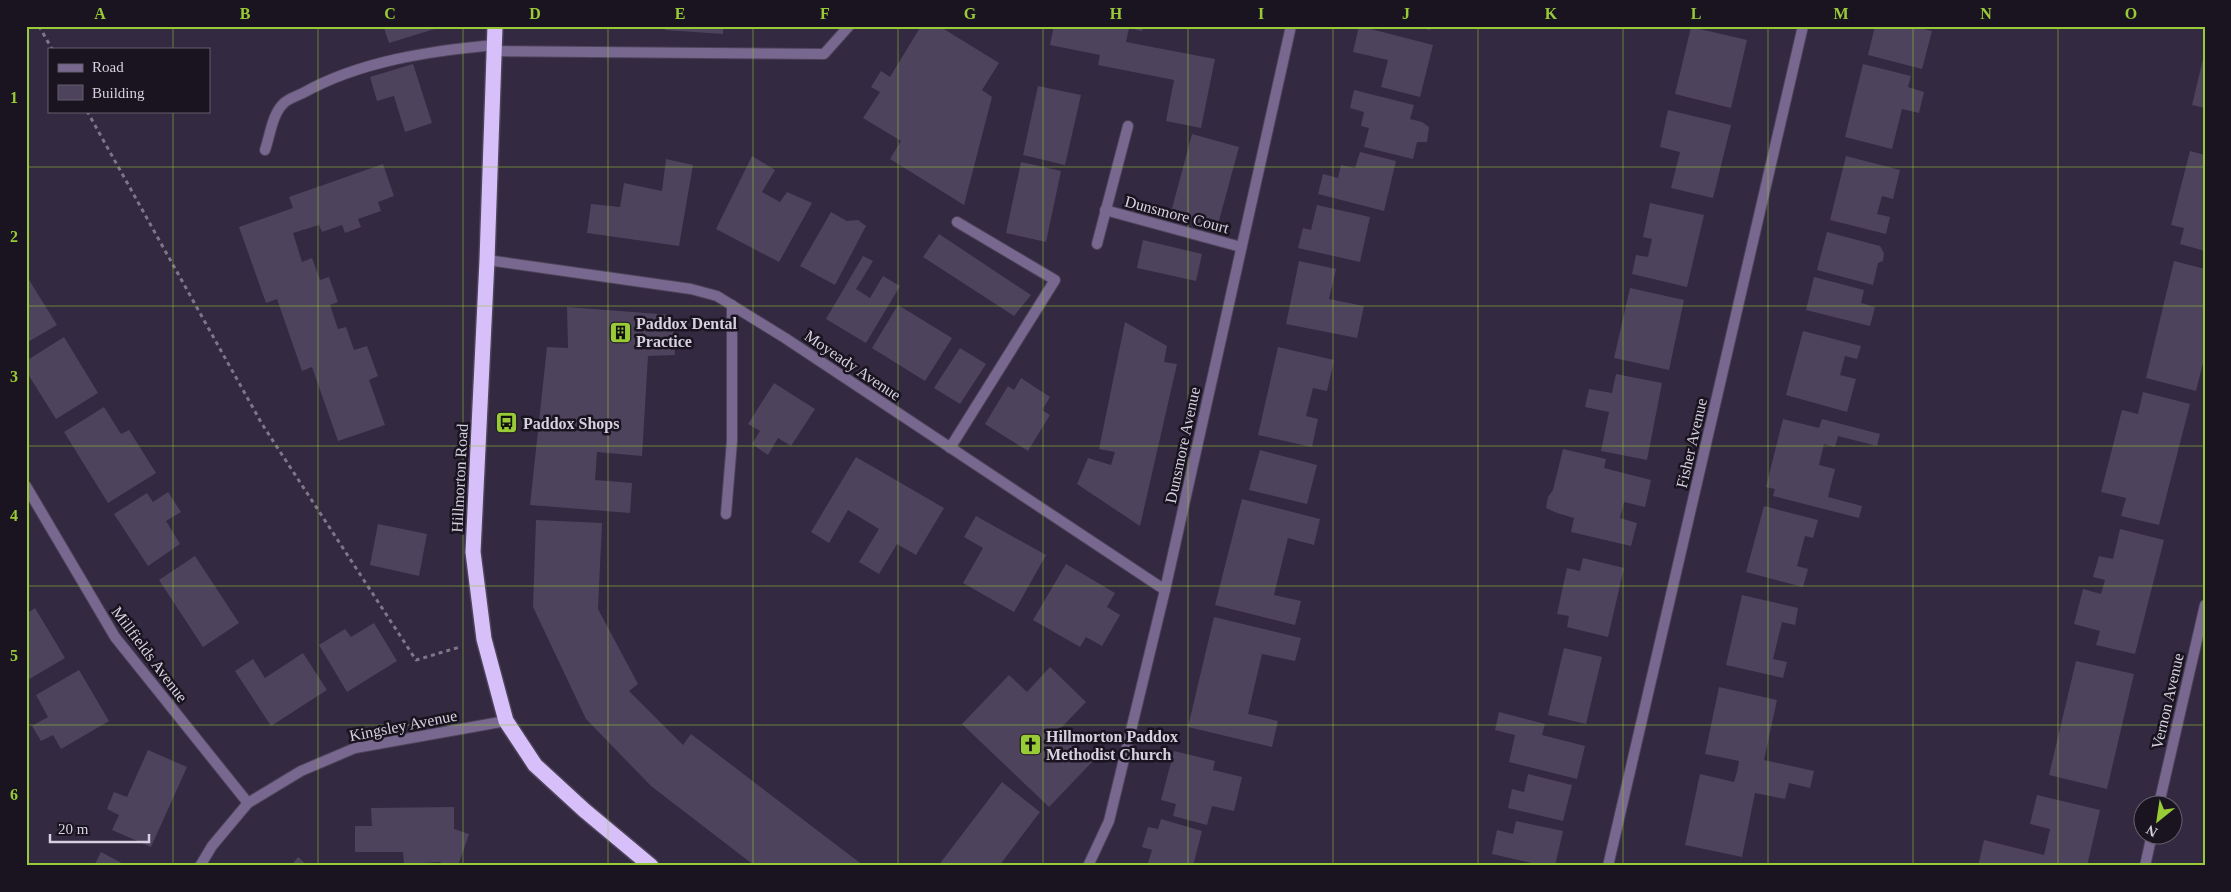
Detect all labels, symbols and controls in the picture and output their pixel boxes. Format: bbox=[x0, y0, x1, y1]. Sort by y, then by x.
text: A bbox=[94, 5, 106, 22]
text: B bbox=[240, 5, 251, 22]
text: C bbox=[384, 5, 396, 22]
text: D bbox=[529, 5, 541, 22]
text: E bbox=[675, 5, 685, 22]
text: F bbox=[820, 5, 830, 22]
text: G bbox=[964, 5, 977, 22]
text: H bbox=[1110, 5, 1123, 22]
text: I bbox=[1258, 5, 1264, 22]
text: J bbox=[1402, 5, 1410, 22]
text: K bbox=[1545, 5, 1558, 22]
text: L bbox=[1691, 5, 1701, 22]
text: M bbox=[1833, 5, 1849, 22]
text: N bbox=[1980, 5, 1992, 22]
text: O bbox=[2125, 5, 2137, 22]
legend bbox=[48, 48, 210, 112]
text: Road bbox=[92, 59, 124, 75]
text: Building bbox=[92, 85, 145, 101]
text: 1 bbox=[10, 89, 18, 106]
street label: Dunsmore Court bbox=[1123, 192, 1231, 237]
text: 2 bbox=[10, 228, 18, 245]
place label: Paddox Dental Practice bbox=[636, 315, 737, 350]
building icon: Paddox Dental Practice bbox=[608, 320, 632, 344]
street label: Moyeady Avenue bbox=[801, 327, 904, 405]
text: 3 bbox=[10, 368, 18, 385]
street label: Dunsmore Avenue bbox=[1162, 385, 1203, 505]
street label: Fisher Avenue bbox=[1673, 397, 1710, 490]
bus stop icon: Paddox Shops bbox=[495, 411, 519, 435]
place label: Paddox Shops bbox=[523, 415, 620, 433]
street label: Hillmorton Road bbox=[448, 423, 471, 533]
text: 4 bbox=[10, 507, 18, 524]
street label: Millfields Avenue bbox=[108, 603, 191, 705]
text: 5 bbox=[10, 647, 18, 664]
street label: Vernon Avenue bbox=[2148, 652, 2187, 751]
street label: Kingsley Avenue bbox=[348, 707, 459, 745]
place label: Hillmorton Paddox Methodist Church bbox=[1046, 728, 1178, 763]
church icon: Hillmorton Paddox Methodist Church bbox=[1018, 733, 1042, 757]
text: 6 bbox=[10, 786, 18, 803]
north arrow bbox=[2134, 794, 2184, 844]
scale bar bbox=[50, 812, 149, 844]
text: 20 m bbox=[58, 821, 89, 837]
text: N bbox=[2144, 822, 2160, 840]

